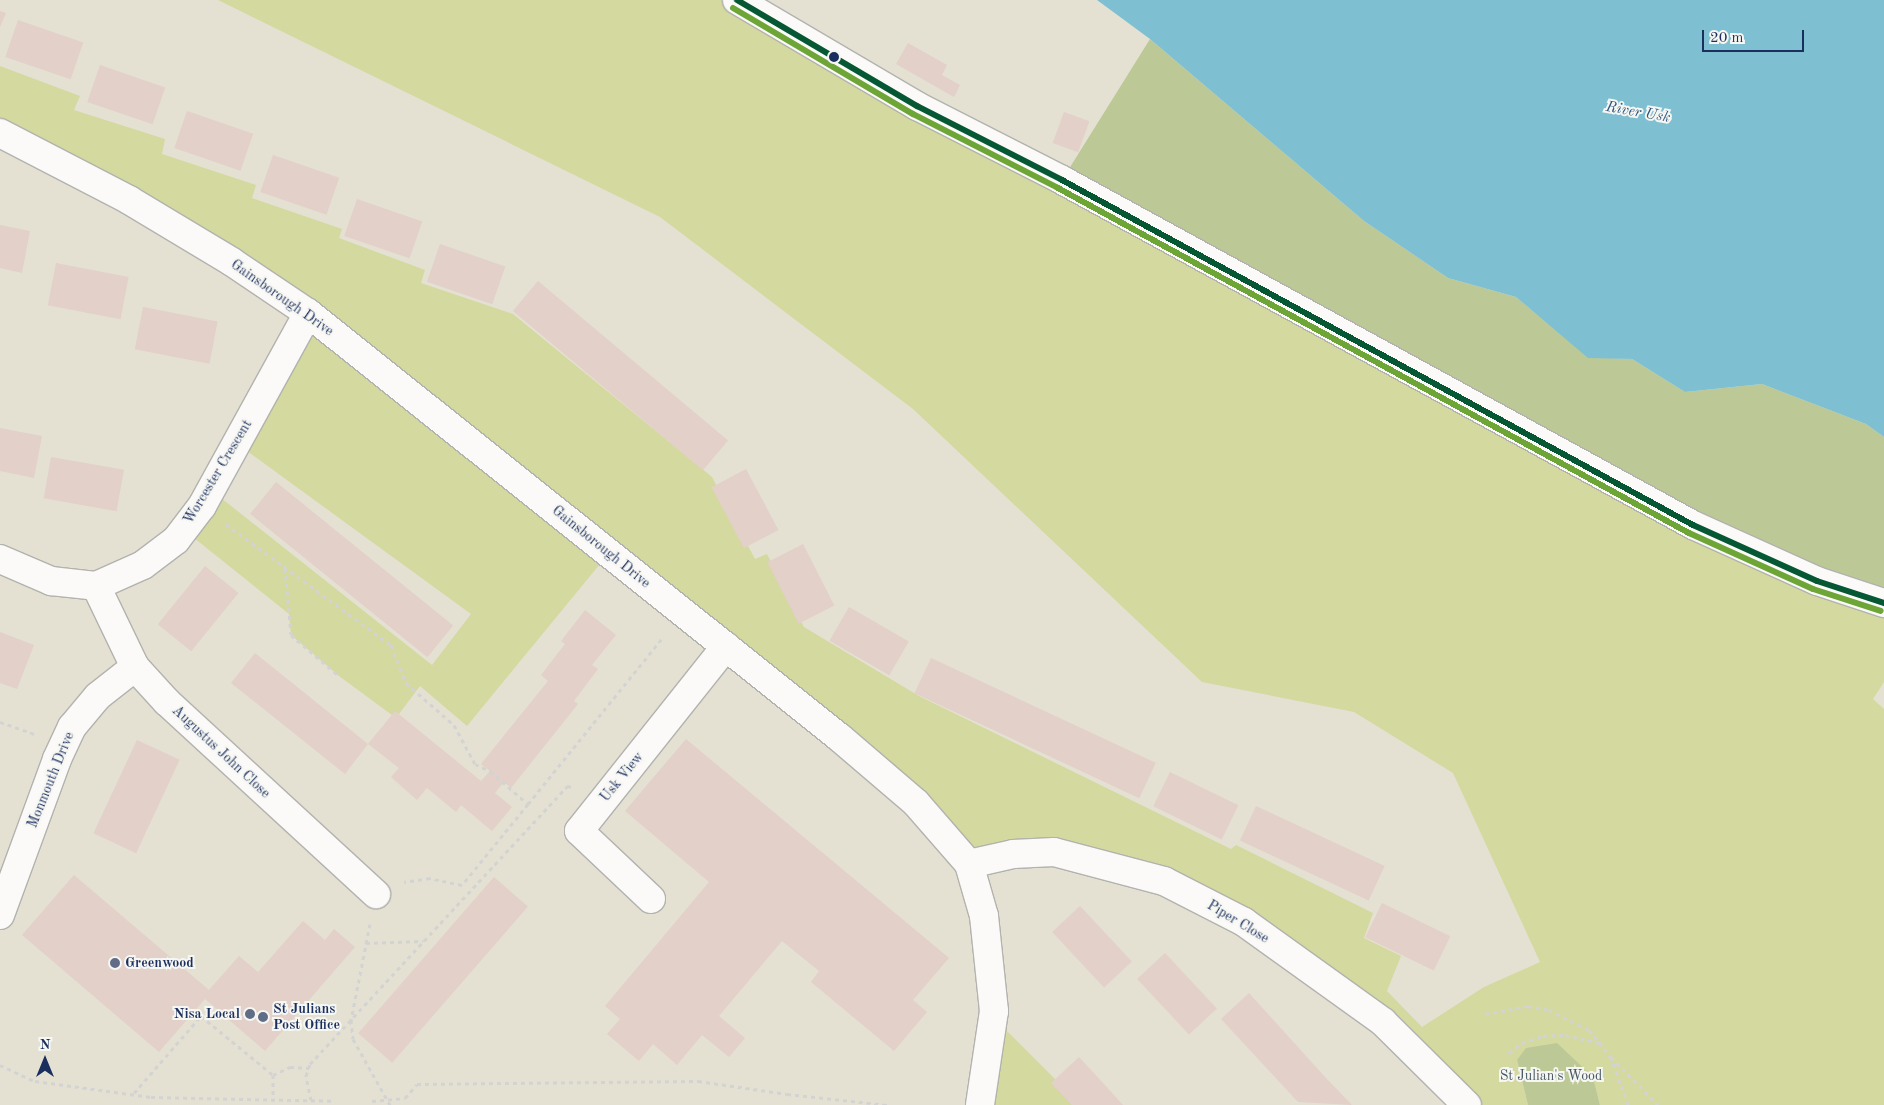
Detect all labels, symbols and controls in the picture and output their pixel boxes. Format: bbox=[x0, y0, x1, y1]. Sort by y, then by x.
scale bar bbox=[1704, 20, 1806, 52]
text: 20 m bbox=[1710, 31, 1744, 46]
unlabelled marker bbox=[829, 52, 839, 62]
water label: River Usk bbox=[1604, 98, 1672, 128]
street label: Gainsborough Drive bbox=[227, 256, 337, 340]
street label: Worcester Crescent bbox=[180, 417, 256, 527]
street label: Gainsborough Drive bbox=[549, 502, 653, 592]
street label: Augustus John Close bbox=[169, 702, 273, 802]
street label: Monmouth Drive bbox=[24, 730, 78, 830]
street label: Usk View bbox=[597, 749, 647, 805]
street label: Piper Close bbox=[1204, 897, 1272, 947]
place label: Greenwood bbox=[125, 955, 194, 971]
marker: Greenwood bbox=[109, 957, 121, 969]
place label: St Julians Post Office bbox=[273, 1001, 340, 1034]
place label: Nisa Local bbox=[174, 1006, 240, 1022]
marker: Nisa Local bbox=[244, 1008, 256, 1020]
marker: St Julians Post Office bbox=[257, 1011, 269, 1023]
north arrow bbox=[20, 1035, 70, 1085]
text: N bbox=[40, 1038, 50, 1052]
park label: St Julian's Wood bbox=[1500, 1068, 1602, 1084]

